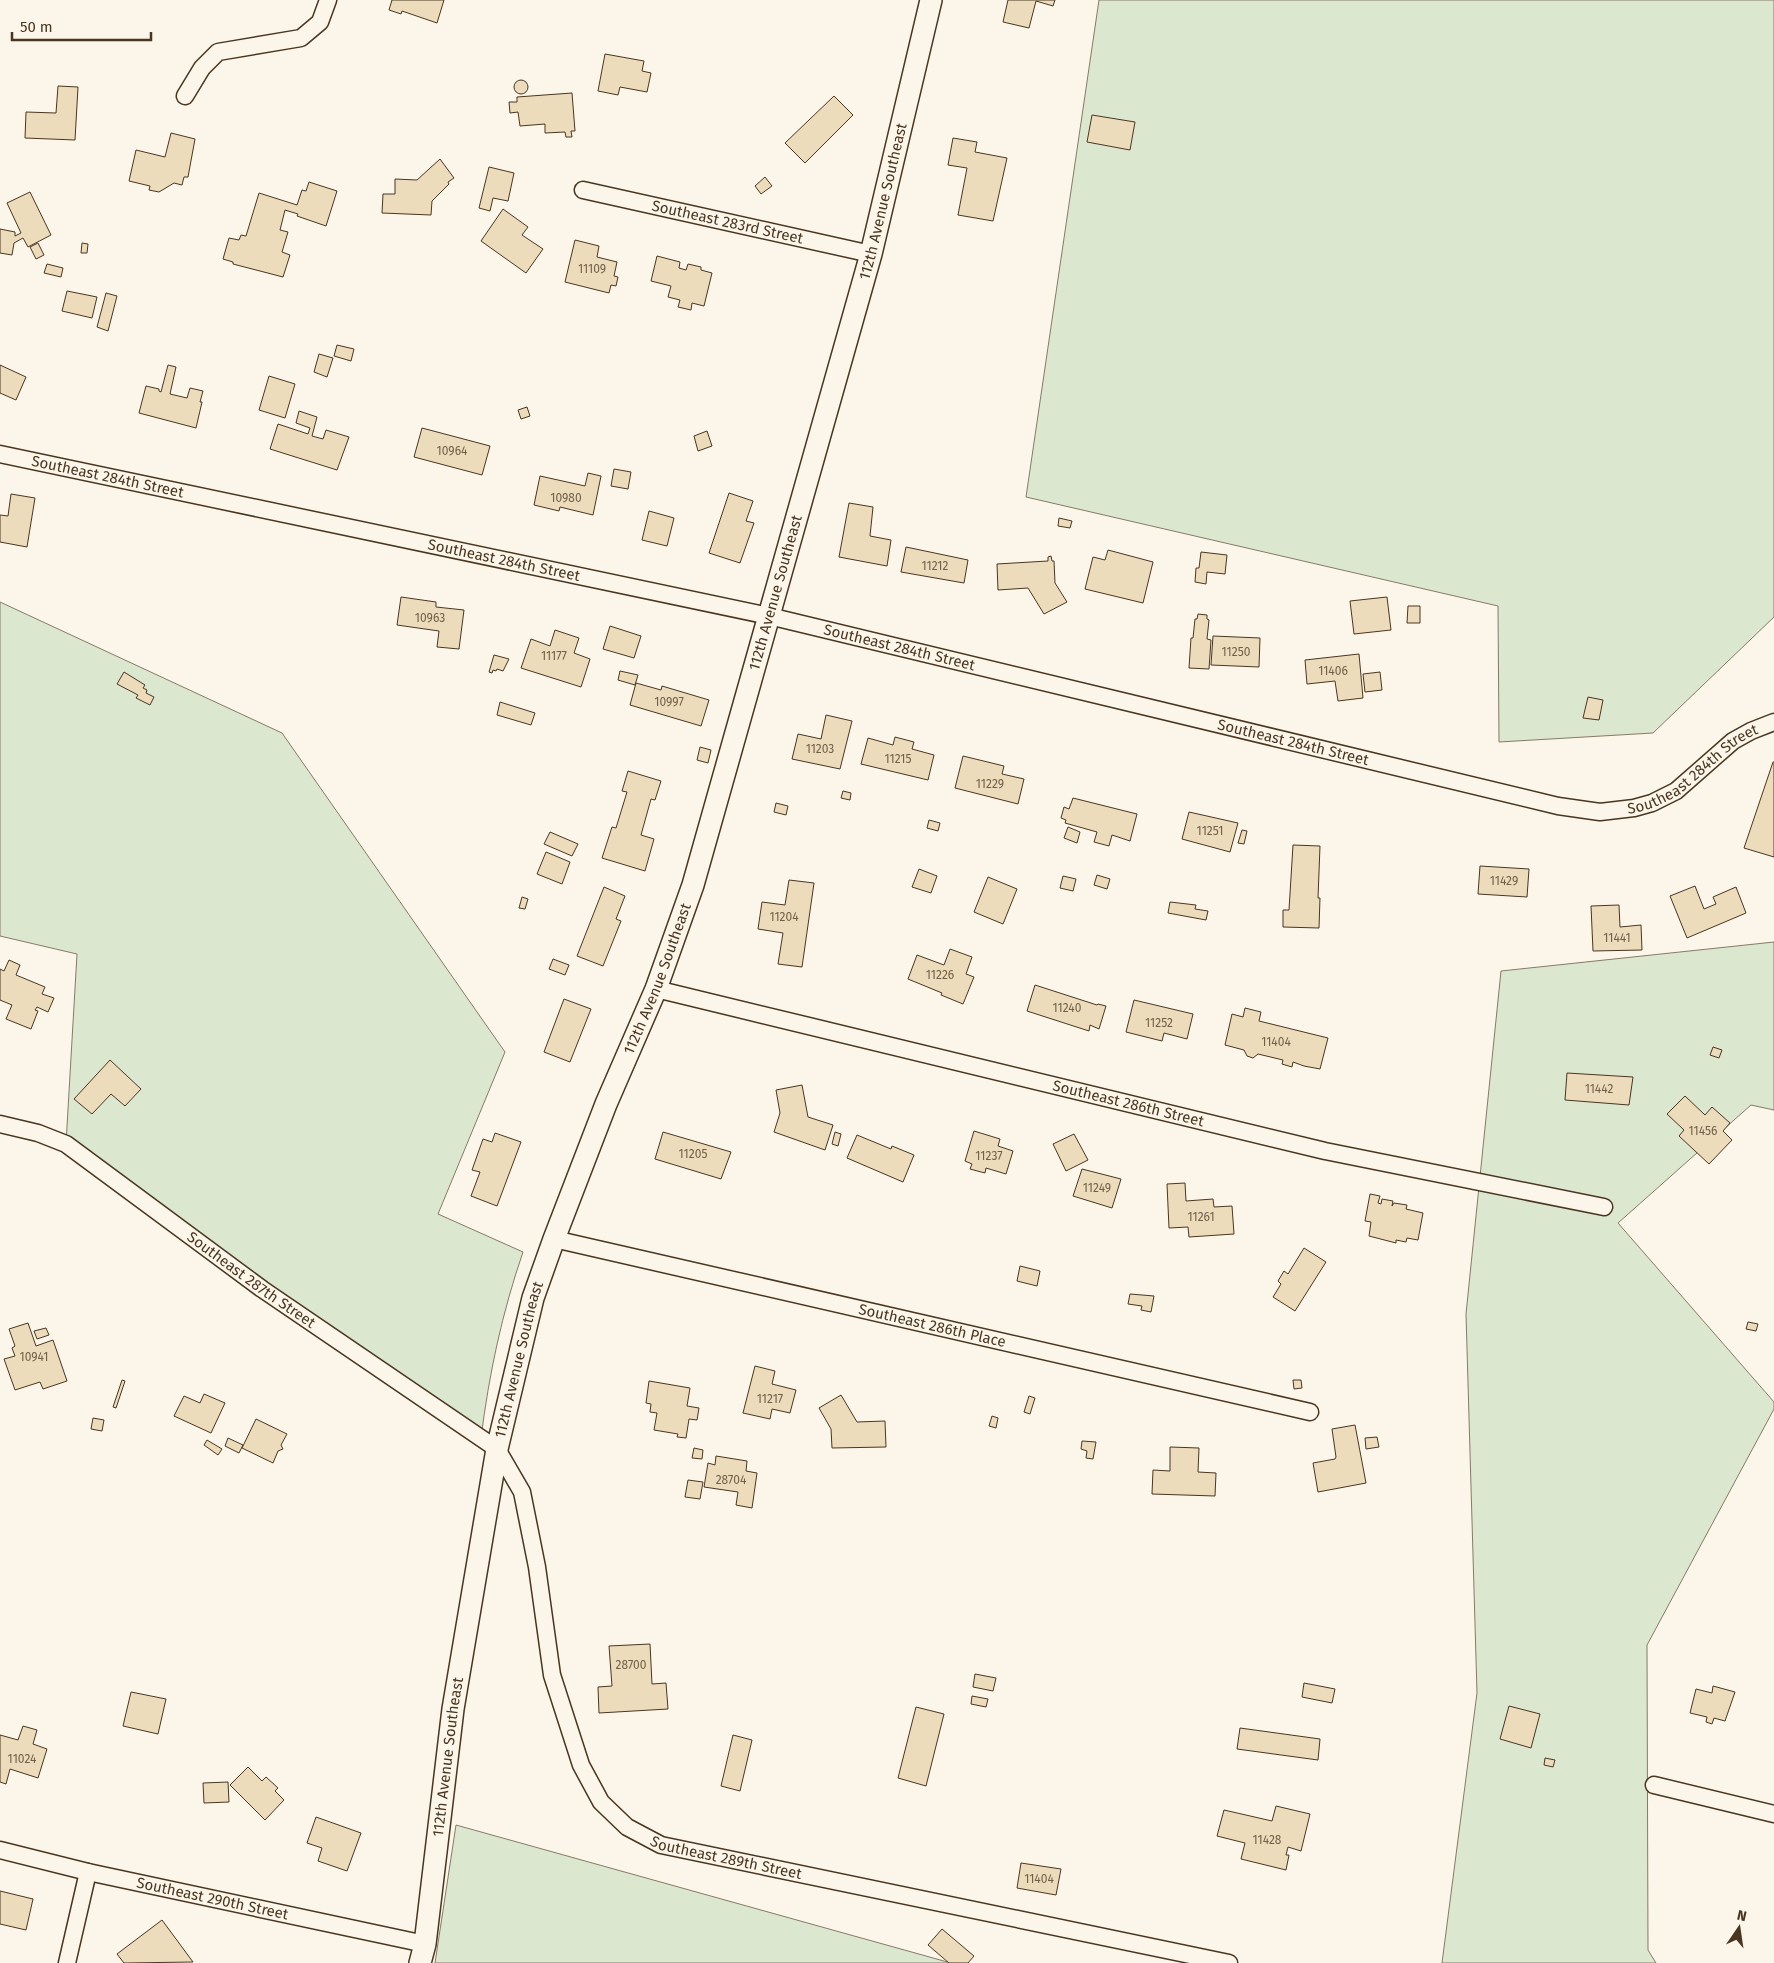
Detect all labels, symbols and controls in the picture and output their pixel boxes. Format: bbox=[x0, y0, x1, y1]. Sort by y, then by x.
scale bar bbox=[12, 10, 151, 42]
text: 50 m bbox=[20, 18, 53, 36]
street label: 112th Avenue Southeast bbox=[855, 121, 911, 282]
street label: Southeast 283rd Street bbox=[650, 197, 805, 248]
house number: 11109 bbox=[578, 262, 606, 276]
house number: 10964 bbox=[437, 444, 468, 458]
street label: Southeast 284th Street bbox=[30, 452, 186, 502]
house number: 10980 bbox=[550, 491, 582, 505]
street label: 112th Avenue Southeast bbox=[745, 512, 806, 672]
street label: Southeast 284th Street bbox=[426, 535, 582, 585]
house number: 11212 bbox=[921, 559, 949, 573]
house number: 10963 bbox=[415, 611, 445, 625]
street label: Southeast 284th Street bbox=[822, 621, 977, 674]
house number: 11250 bbox=[1222, 645, 1251, 659]
house number: 11177 bbox=[541, 649, 567, 663]
house number: 11406 bbox=[1318, 664, 1348, 678]
house number: 10997 bbox=[654, 695, 684, 709]
street label: Southeast 284th Street bbox=[1216, 715, 1371, 769]
street label: Southeast 284th Street bbox=[1626, 720, 1761, 818]
house number: 11203 bbox=[806, 742, 834, 756]
house number: 11215 bbox=[884, 752, 912, 766]
house number: 11229 bbox=[976, 777, 1004, 791]
house number: 11251 bbox=[1197, 824, 1223, 838]
house number: 11429 bbox=[1490, 874, 1518, 888]
street label: 112th Avenue Southeast bbox=[620, 900, 695, 1057]
house number: 11204 bbox=[769, 910, 799, 924]
house number: 11441 bbox=[1603, 931, 1631, 945]
house number: 11226 bbox=[926, 968, 954, 982]
house number: 11240 bbox=[1053, 1001, 1082, 1015]
house number: 11252 bbox=[1145, 1016, 1173, 1030]
house number: 11404 bbox=[1261, 1035, 1291, 1049]
street label: Southeast 286th Street bbox=[1051, 1076, 1206, 1131]
house number: 11442 bbox=[1585, 1082, 1613, 1096]
house number: 11456 bbox=[1689, 1124, 1717, 1138]
house number: 11205 bbox=[679, 1147, 707, 1161]
house number: 11237 bbox=[975, 1149, 1003, 1163]
house number: 11249 bbox=[1083, 1181, 1111, 1195]
house number: 11261 bbox=[1187, 1210, 1215, 1224]
street label: Southeast 287th Street bbox=[184, 1228, 319, 1332]
street label: 112th Avenue Southeast bbox=[491, 1278, 547, 1440]
street label: Southeast 286th Place bbox=[857, 1300, 1008, 1351]
house number: 10941 bbox=[20, 1350, 48, 1364]
house number: 11217 bbox=[757, 1392, 783, 1406]
house number: 28704 bbox=[716, 1473, 747, 1487]
house number: 28700 bbox=[616, 1658, 647, 1672]
street label: 112th Avenue Southeast bbox=[429, 1675, 467, 1838]
house number: 11024 bbox=[8, 1752, 37, 1766]
street label: Southeast 289th Street bbox=[647, 1832, 804, 1883]
house number: 11428 bbox=[1253, 1833, 1282, 1847]
house number: 11404 bbox=[1024, 1872, 1054, 1886]
street label: Southeast 290th Street bbox=[135, 1874, 291, 1924]
north arrow bbox=[1714, 1903, 1764, 1953]
text: N bbox=[1735, 1906, 1748, 1925]

